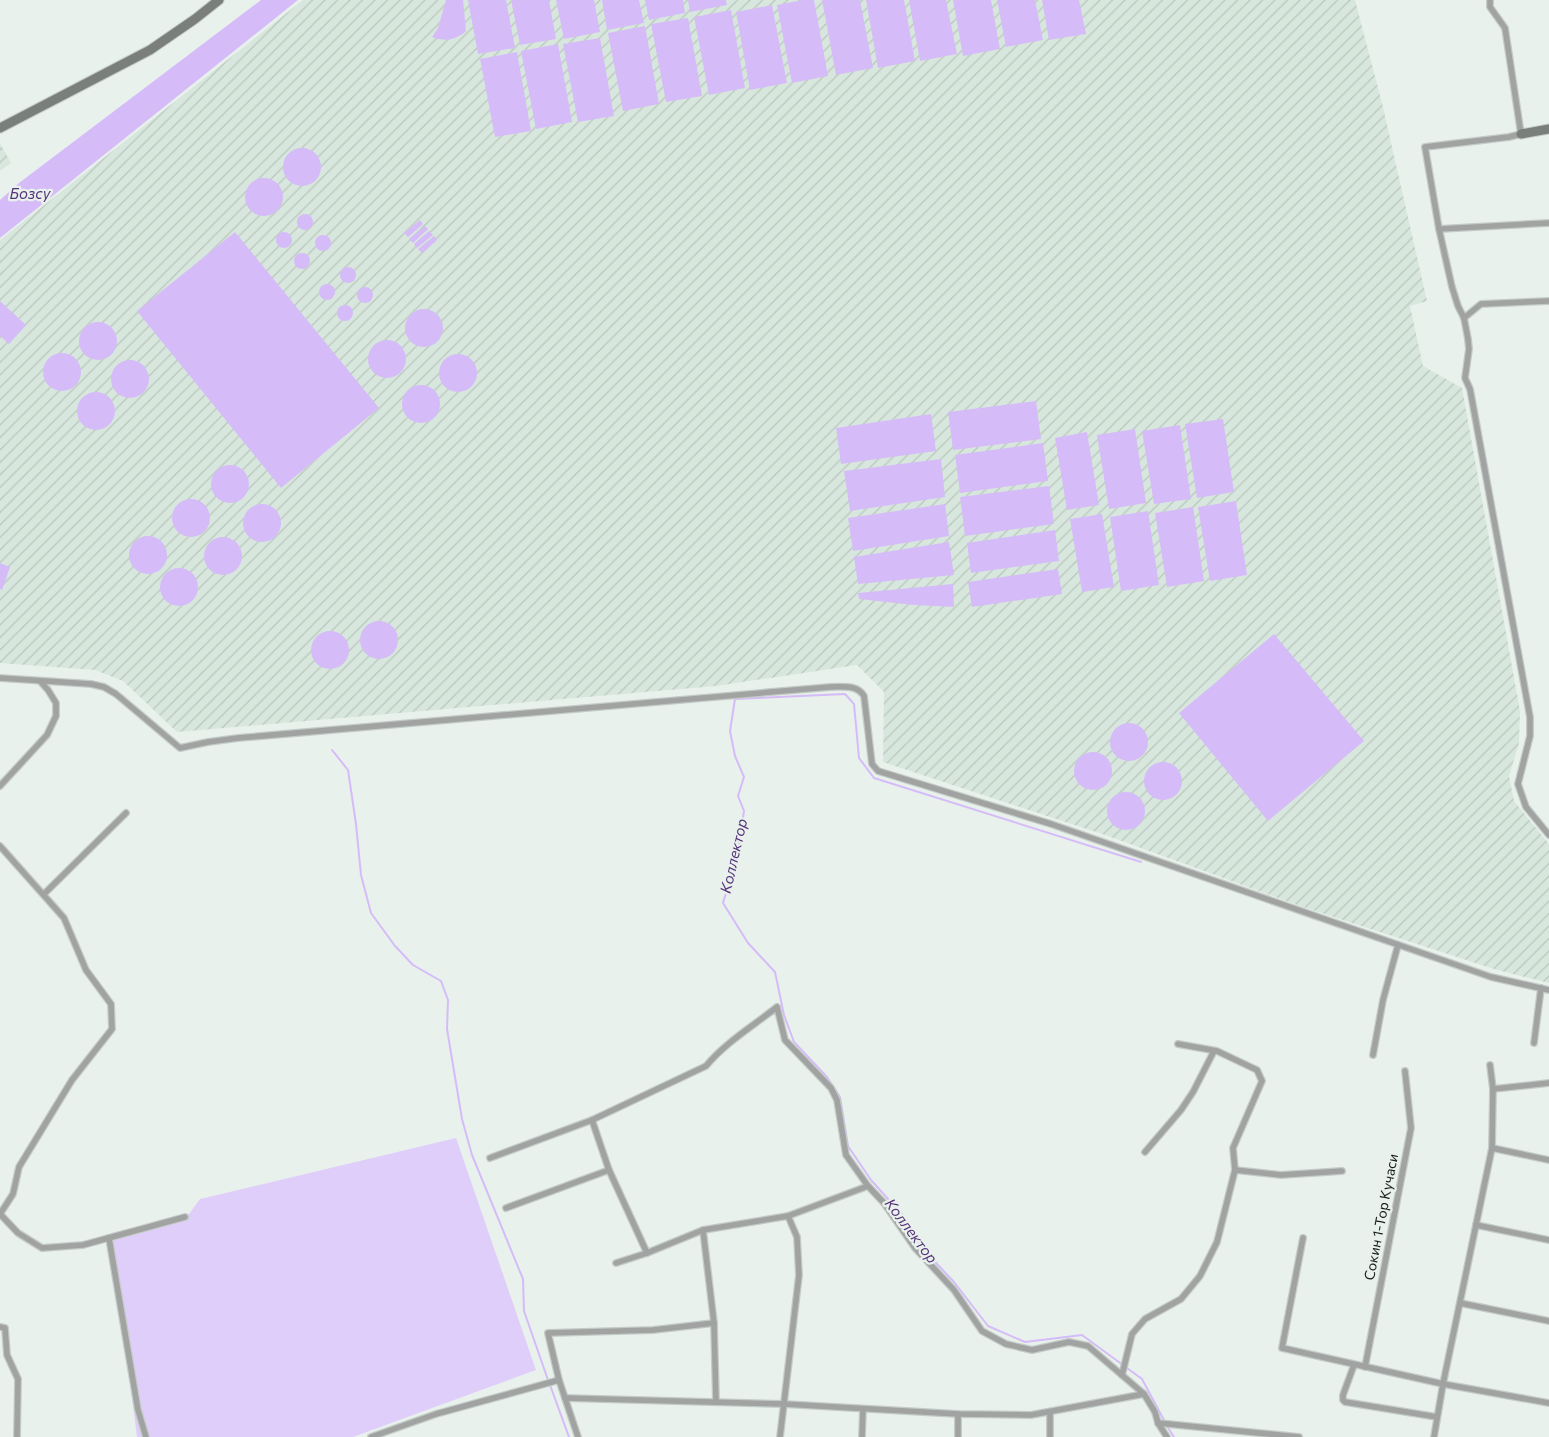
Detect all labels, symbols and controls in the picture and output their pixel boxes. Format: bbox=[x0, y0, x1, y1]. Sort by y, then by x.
water label: Бозсу bbox=[10, 184, 52, 202]
water label: Коллектор bbox=[716, 816, 750, 895]
street label: Сокин 1-Тор Kучаси bbox=[1360, 1152, 1401, 1282]
water label: Коллектор bbox=[882, 1195, 942, 1266]

